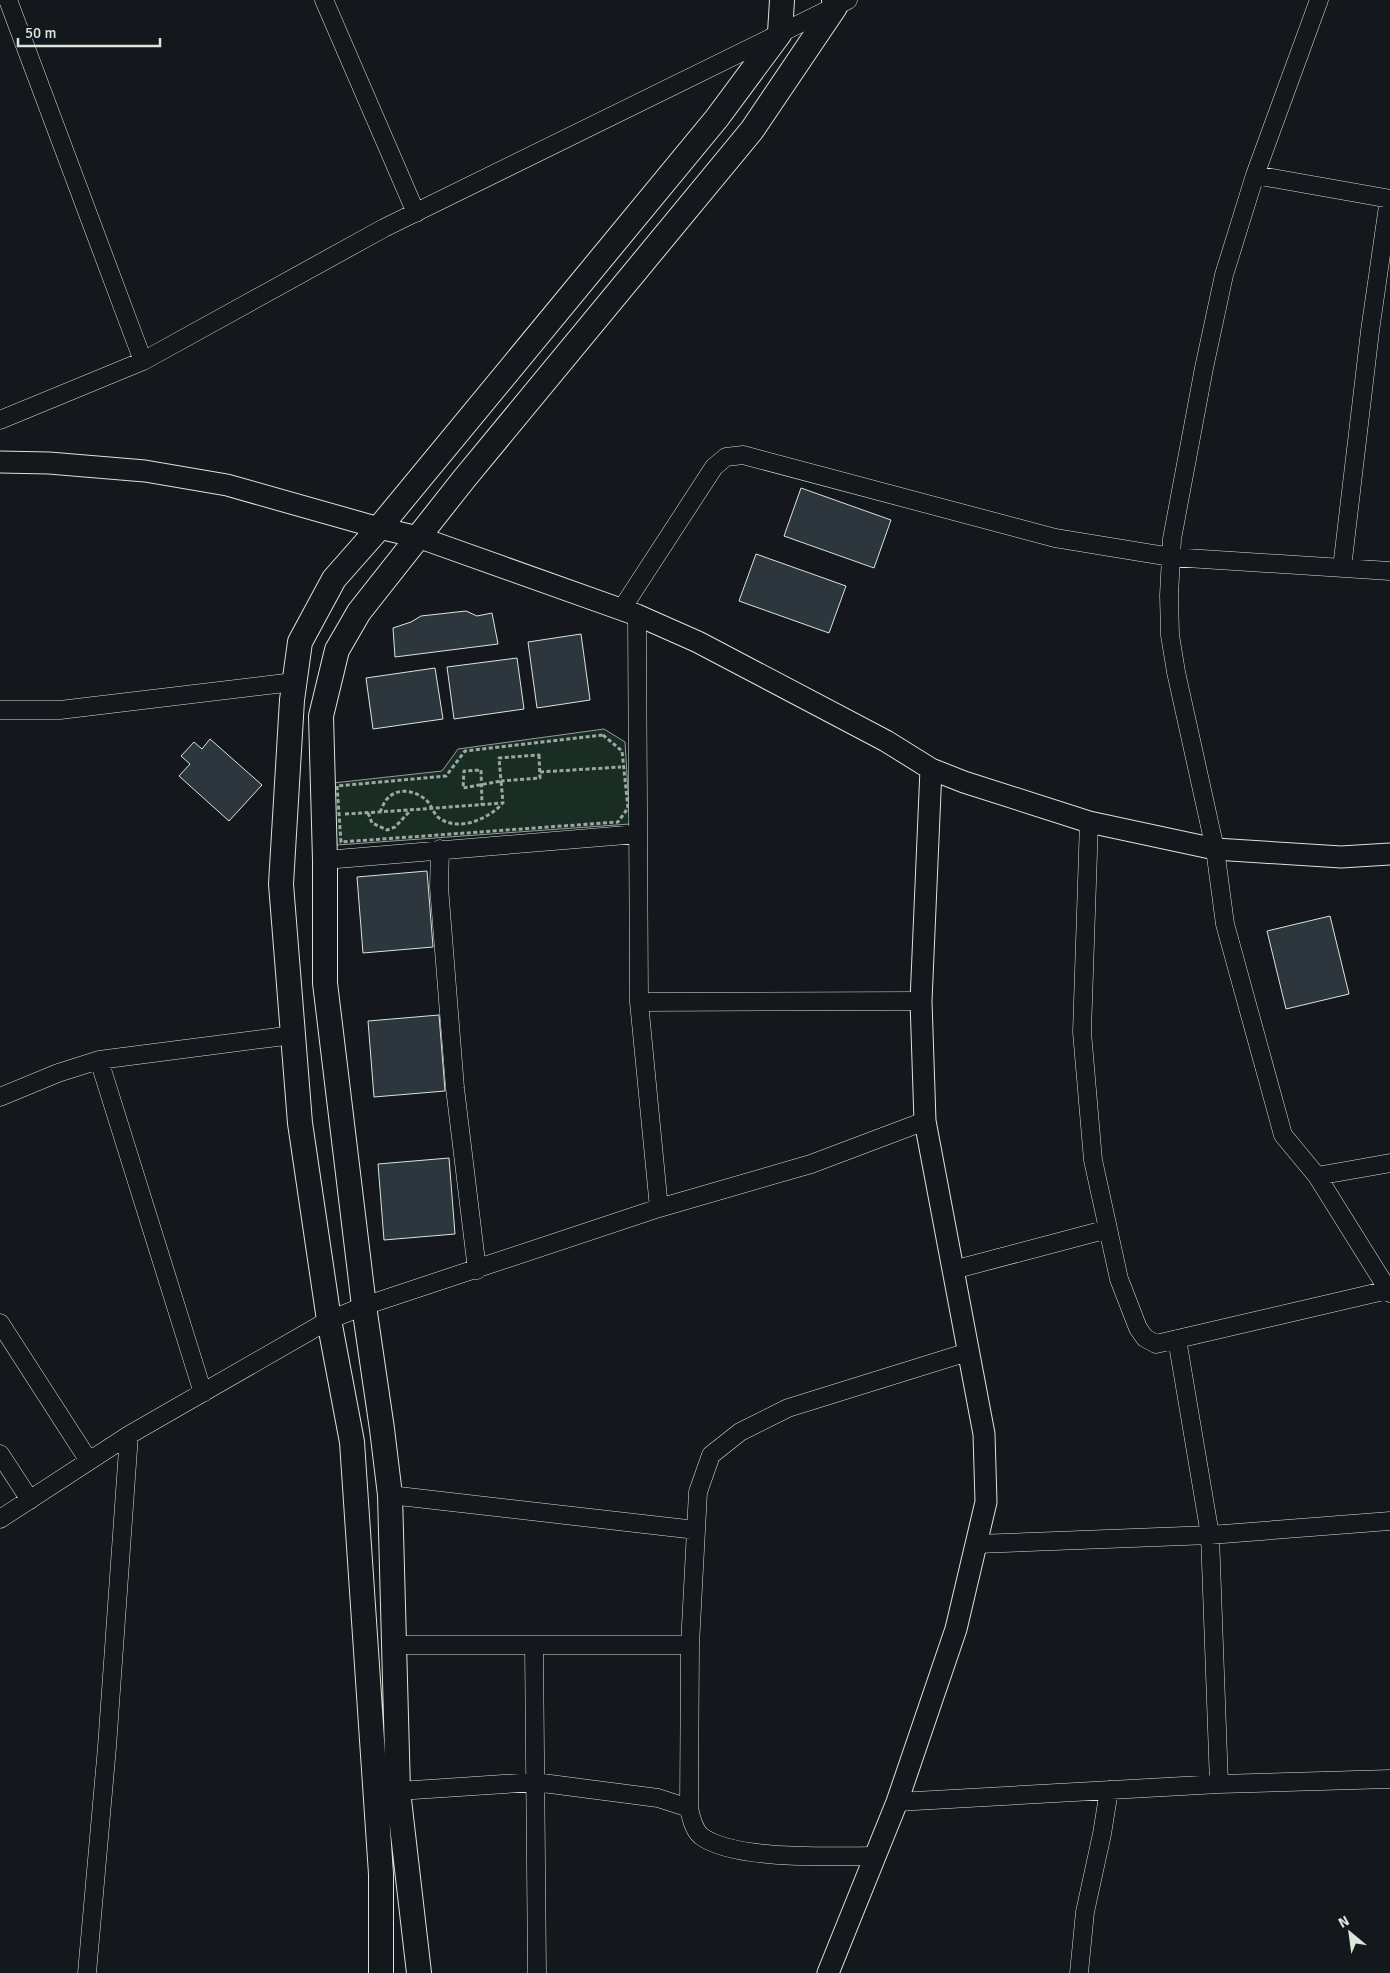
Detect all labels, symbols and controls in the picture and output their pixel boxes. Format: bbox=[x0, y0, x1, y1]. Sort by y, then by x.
scale bar bbox=[18, 15, 160, 47]
text: 50 m bbox=[25, 24, 56, 42]
north arrow bbox=[1325, 1908, 1375, 1958]
text: N bbox=[1336, 1912, 1352, 1932]

